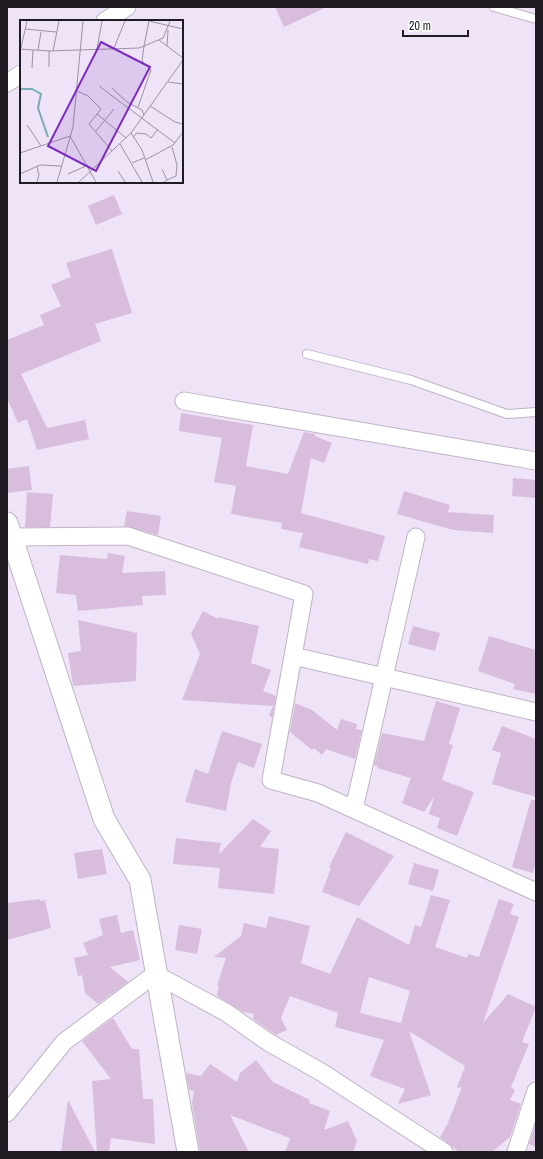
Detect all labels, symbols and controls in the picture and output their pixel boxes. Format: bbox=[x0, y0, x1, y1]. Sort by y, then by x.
scale bar bbox=[403, 12, 468, 38]
text: 20 m bbox=[409, 18, 431, 34]
inset map bbox=[20, 20, 183, 183]

